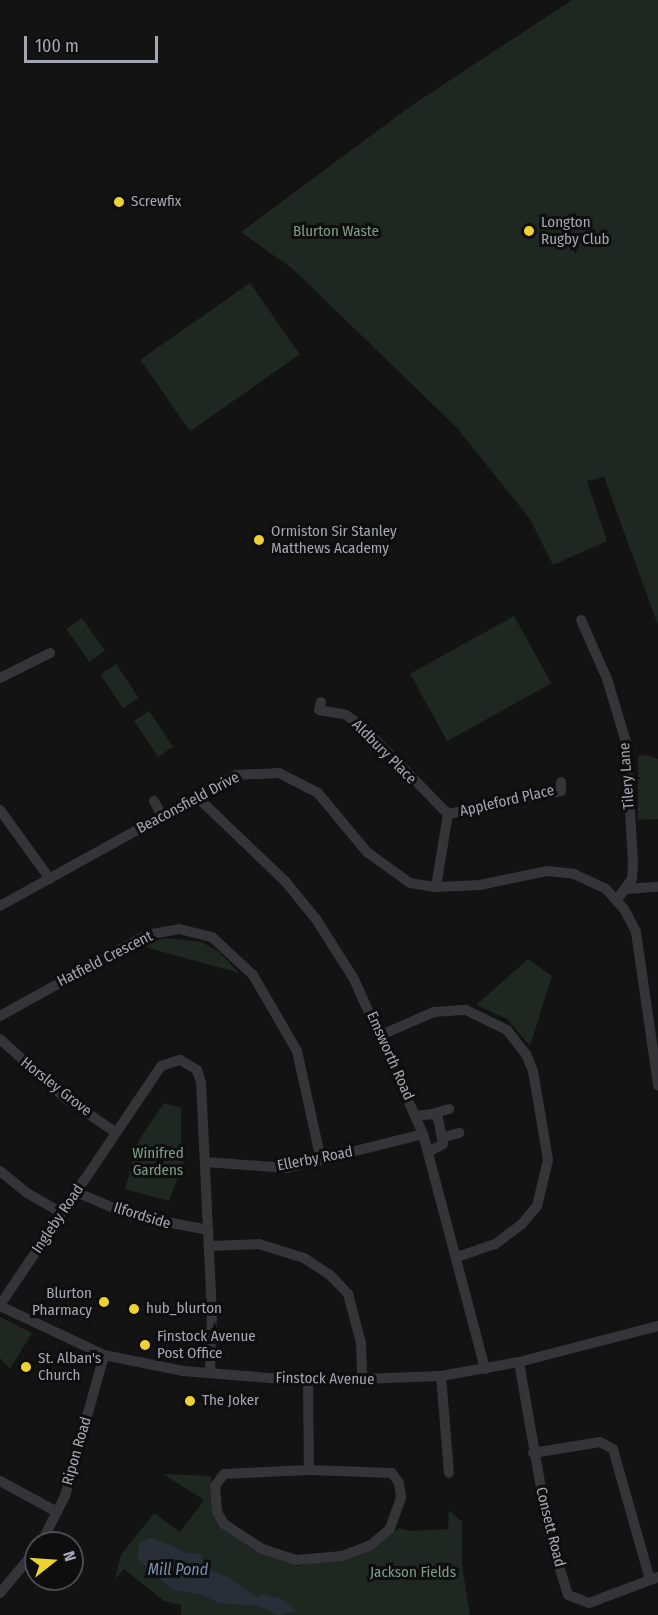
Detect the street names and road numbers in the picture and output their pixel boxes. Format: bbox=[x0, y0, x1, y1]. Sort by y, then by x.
street label: Aldbury Place bbox=[348, 716, 420, 788]
street label: Tilery Lane bbox=[616, 742, 638, 810]
street label: Beaconsfield Drive bbox=[134, 768, 242, 838]
street label: Appleford Place bbox=[458, 781, 556, 821]
street label: Hatfield Crescent bbox=[54, 927, 156, 991]
street label: Emsworth Road bbox=[362, 1009, 418, 1103]
street label: Horsley Grove bbox=[17, 1054, 95, 1120]
street label: Ellerby Road bbox=[276, 1143, 354, 1175]
street label: Ingleby Road bbox=[28, 1181, 88, 1257]
street label: Ilfordside bbox=[111, 1199, 173, 1233]
street label: Finstock Avenue bbox=[275, 1369, 375, 1389]
street label: Ripon Road bbox=[59, 1415, 95, 1487]
street label: Consett Road bbox=[531, 1485, 569, 1569]

